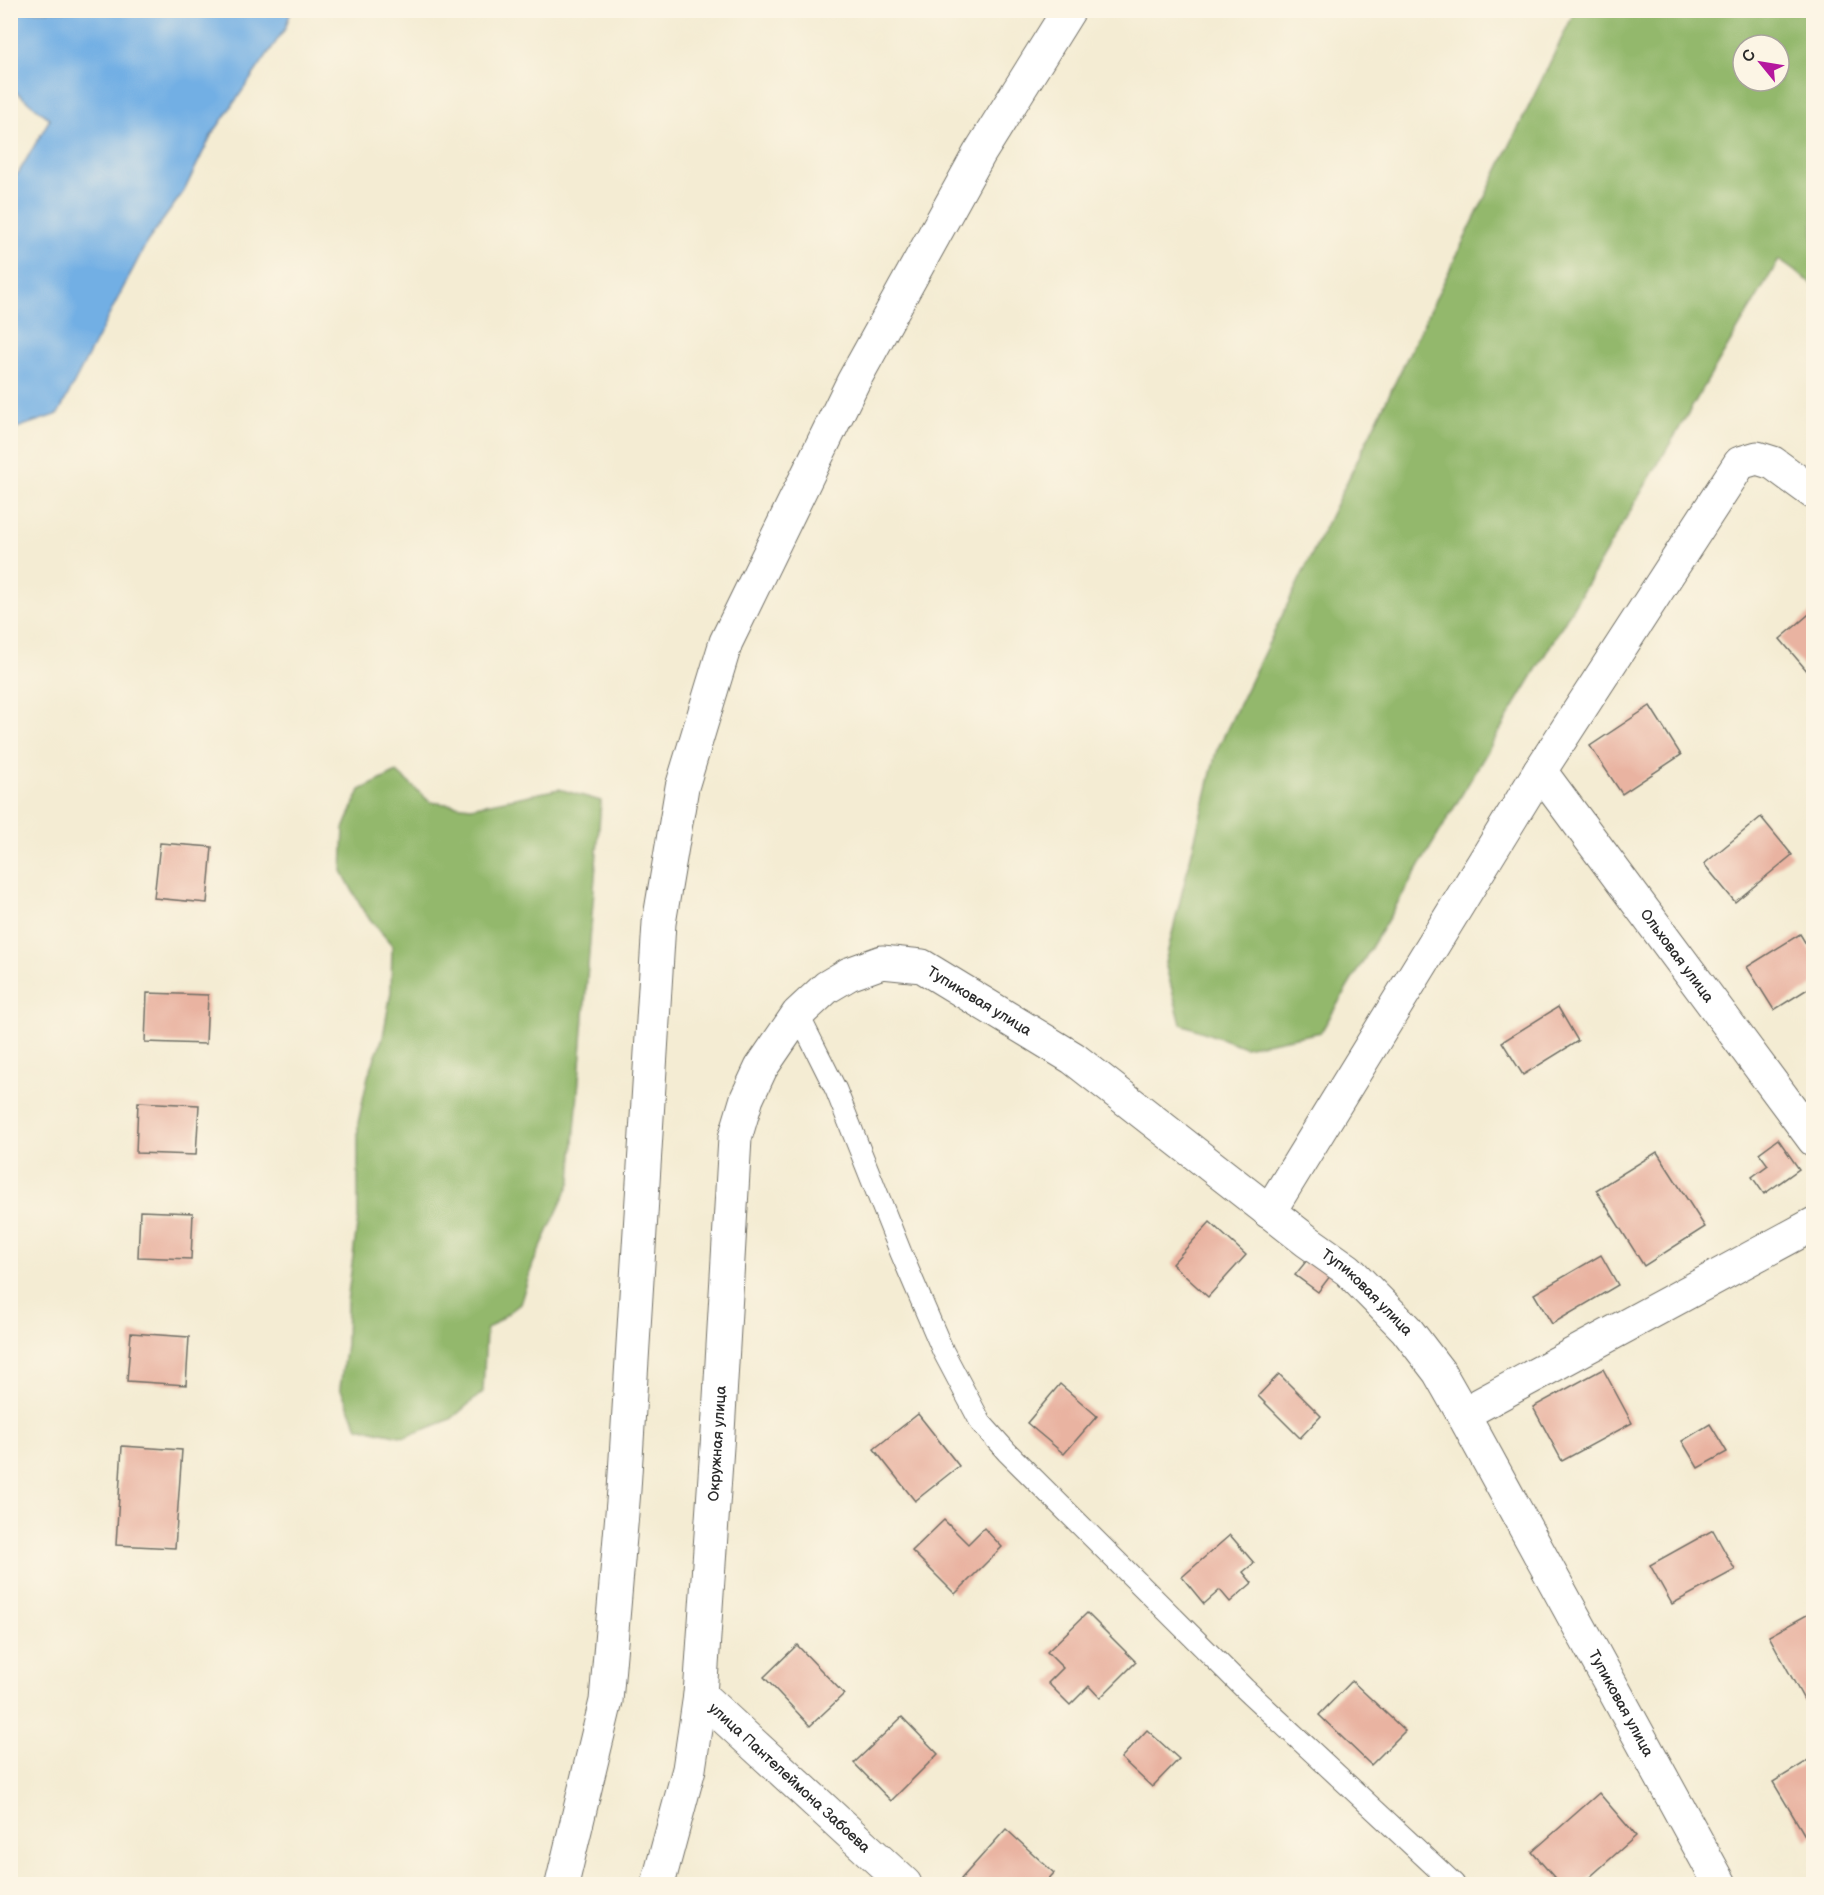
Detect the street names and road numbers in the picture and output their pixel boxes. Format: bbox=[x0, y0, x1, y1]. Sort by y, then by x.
street label: Ольховая улица bbox=[1636, 905, 1718, 1007]
street label: Тупиковая улица bbox=[923, 962, 1035, 1040]
street label: Тупиковая улица bbox=[1317, 1245, 1417, 1340]
street label: Окружная улица bbox=[704, 1385, 731, 1502]
street label: Тупиковая улица bbox=[1584, 1647, 1658, 1760]
street label: улица Пантелеймона Забоева bbox=[705, 1699, 874, 1857]

